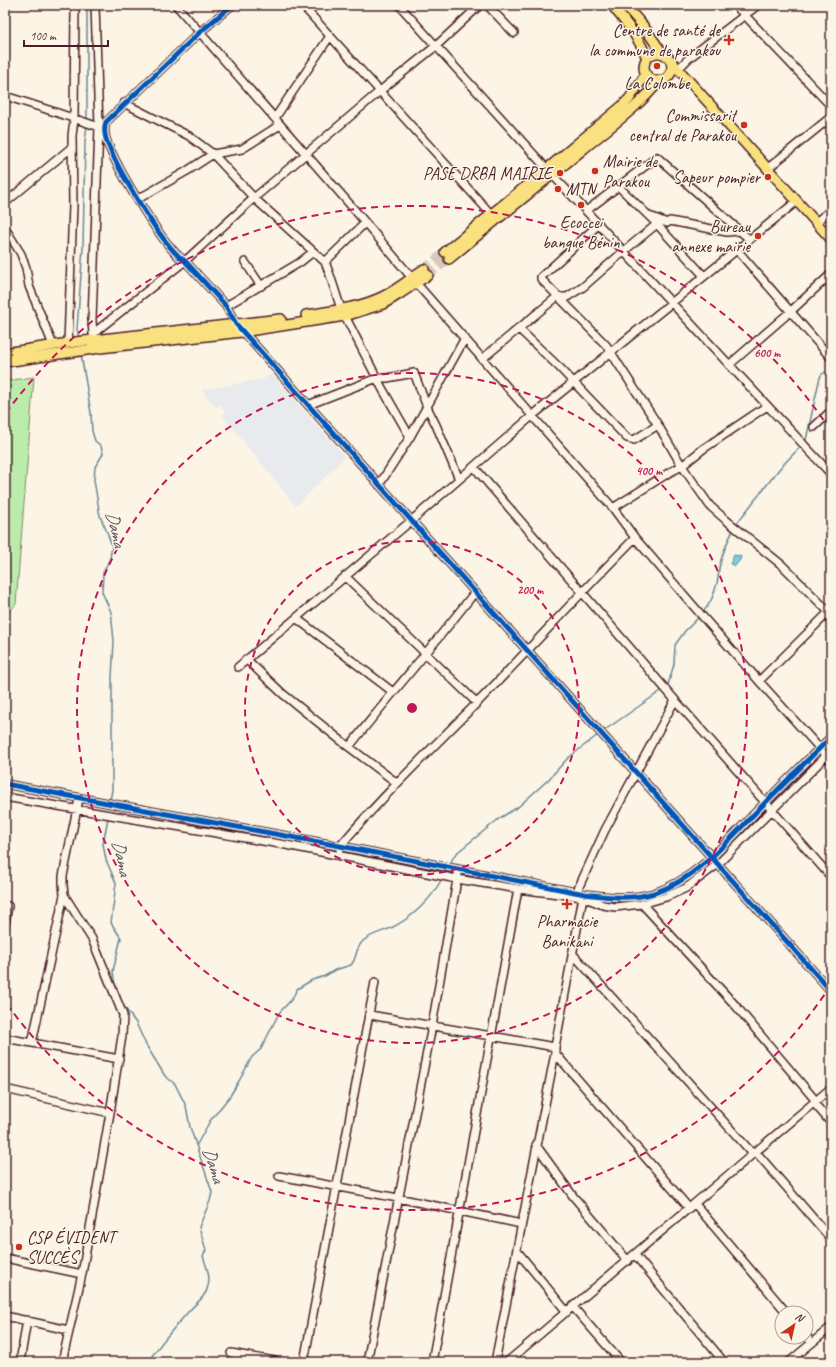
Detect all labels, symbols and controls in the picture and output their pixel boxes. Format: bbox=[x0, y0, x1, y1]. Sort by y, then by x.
place label: Centre de santé de la commune de parakou bbox=[589, 20, 722, 61]
scale bar bbox=[24, 22, 108, 48]
text: 100 m bbox=[30, 28, 57, 44]
marker: Centre de santé de la commune de parakou bbox=[723, 34, 735, 46]
marker: La Colombe bbox=[652, 61, 662, 71]
place label: La Colombe bbox=[624, 73, 691, 94]
place label: Commissarit central de Parakou bbox=[629, 105, 738, 146]
marker: Commissarit central de Parakou bbox=[739, 120, 749, 130]
place label: Mairie de Parakou bbox=[603, 151, 658, 192]
place label: PASE DRBA MAIRIE bbox=[423, 163, 554, 184]
marker: Mairie de Parakou bbox=[590, 166, 600, 176]
place label: Sapeur pompier bbox=[673, 167, 762, 188]
marker: PASE DRBA MAIRIE bbox=[555, 168, 565, 178]
marker: Sapeur pompier bbox=[763, 172, 773, 182]
place label: MTN bbox=[566, 179, 598, 200]
marker: MTN bbox=[553, 184, 563, 194]
marker: Ecoccei banque Bénin bbox=[576, 200, 586, 210]
place label: Ecoccei banque Bénin bbox=[542, 212, 620, 253]
place label: Bureau annexe mairie bbox=[671, 216, 752, 257]
marker: Bureau annexe mairie bbox=[753, 231, 763, 241]
text: 600 m bbox=[754, 345, 781, 361]
text: 400 m bbox=[636, 463, 663, 479]
water label: Dama bbox=[101, 509, 131, 551]
text: 200 m bbox=[517, 582, 544, 598]
centre of rings bbox=[405, 701, 419, 715]
water label: Dama bbox=[108, 838, 137, 879]
marker: Pharmacie Banikani bbox=[562, 899, 572, 909]
place label: Pharmacie Banikani bbox=[537, 911, 599, 952]
water label: Dama bbox=[198, 1145, 230, 1187]
place label: CSP ÉVIDENT SUCCÈS bbox=[27, 1226, 119, 1268]
marker: CSP ÉVIDENT SUCCÈS bbox=[14, 1242, 24, 1252]
north arrow bbox=[774, 1305, 814, 1345]
text: N bbox=[793, 1309, 808, 1326]

